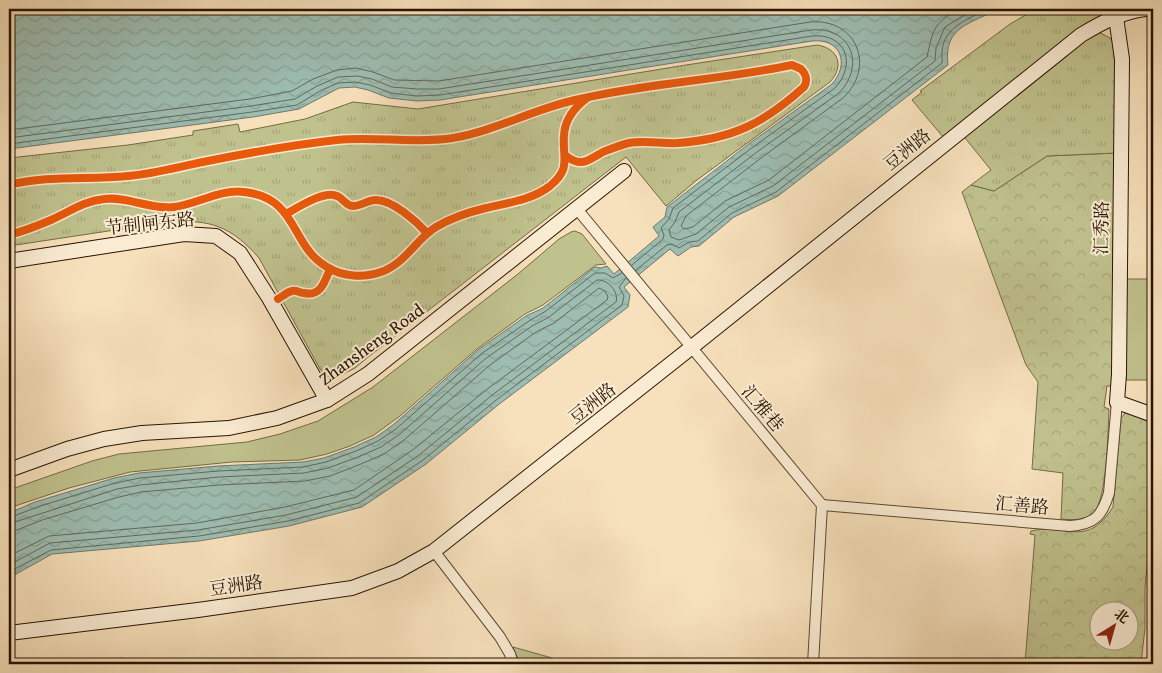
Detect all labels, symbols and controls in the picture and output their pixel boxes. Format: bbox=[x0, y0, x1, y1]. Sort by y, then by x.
street label: 豆洲路 bbox=[878, 122, 936, 176]
street label: 汇秀路 bbox=[1087, 201, 1115, 255]
street label: 节制闸东路 bbox=[104, 205, 196, 241]
street label: Zhansheng Road bbox=[313, 296, 430, 392]
street label: 豆洲路 bbox=[562, 376, 622, 430]
street label: 汇雅巷 bbox=[735, 379, 791, 437]
street label: 汇善路 bbox=[994, 489, 1050, 521]
street label: 豆洲路 bbox=[207, 568, 265, 602]
north arrow bbox=[1090, 600, 1140, 650]
text: 北 bbox=[1110, 603, 1133, 628]

